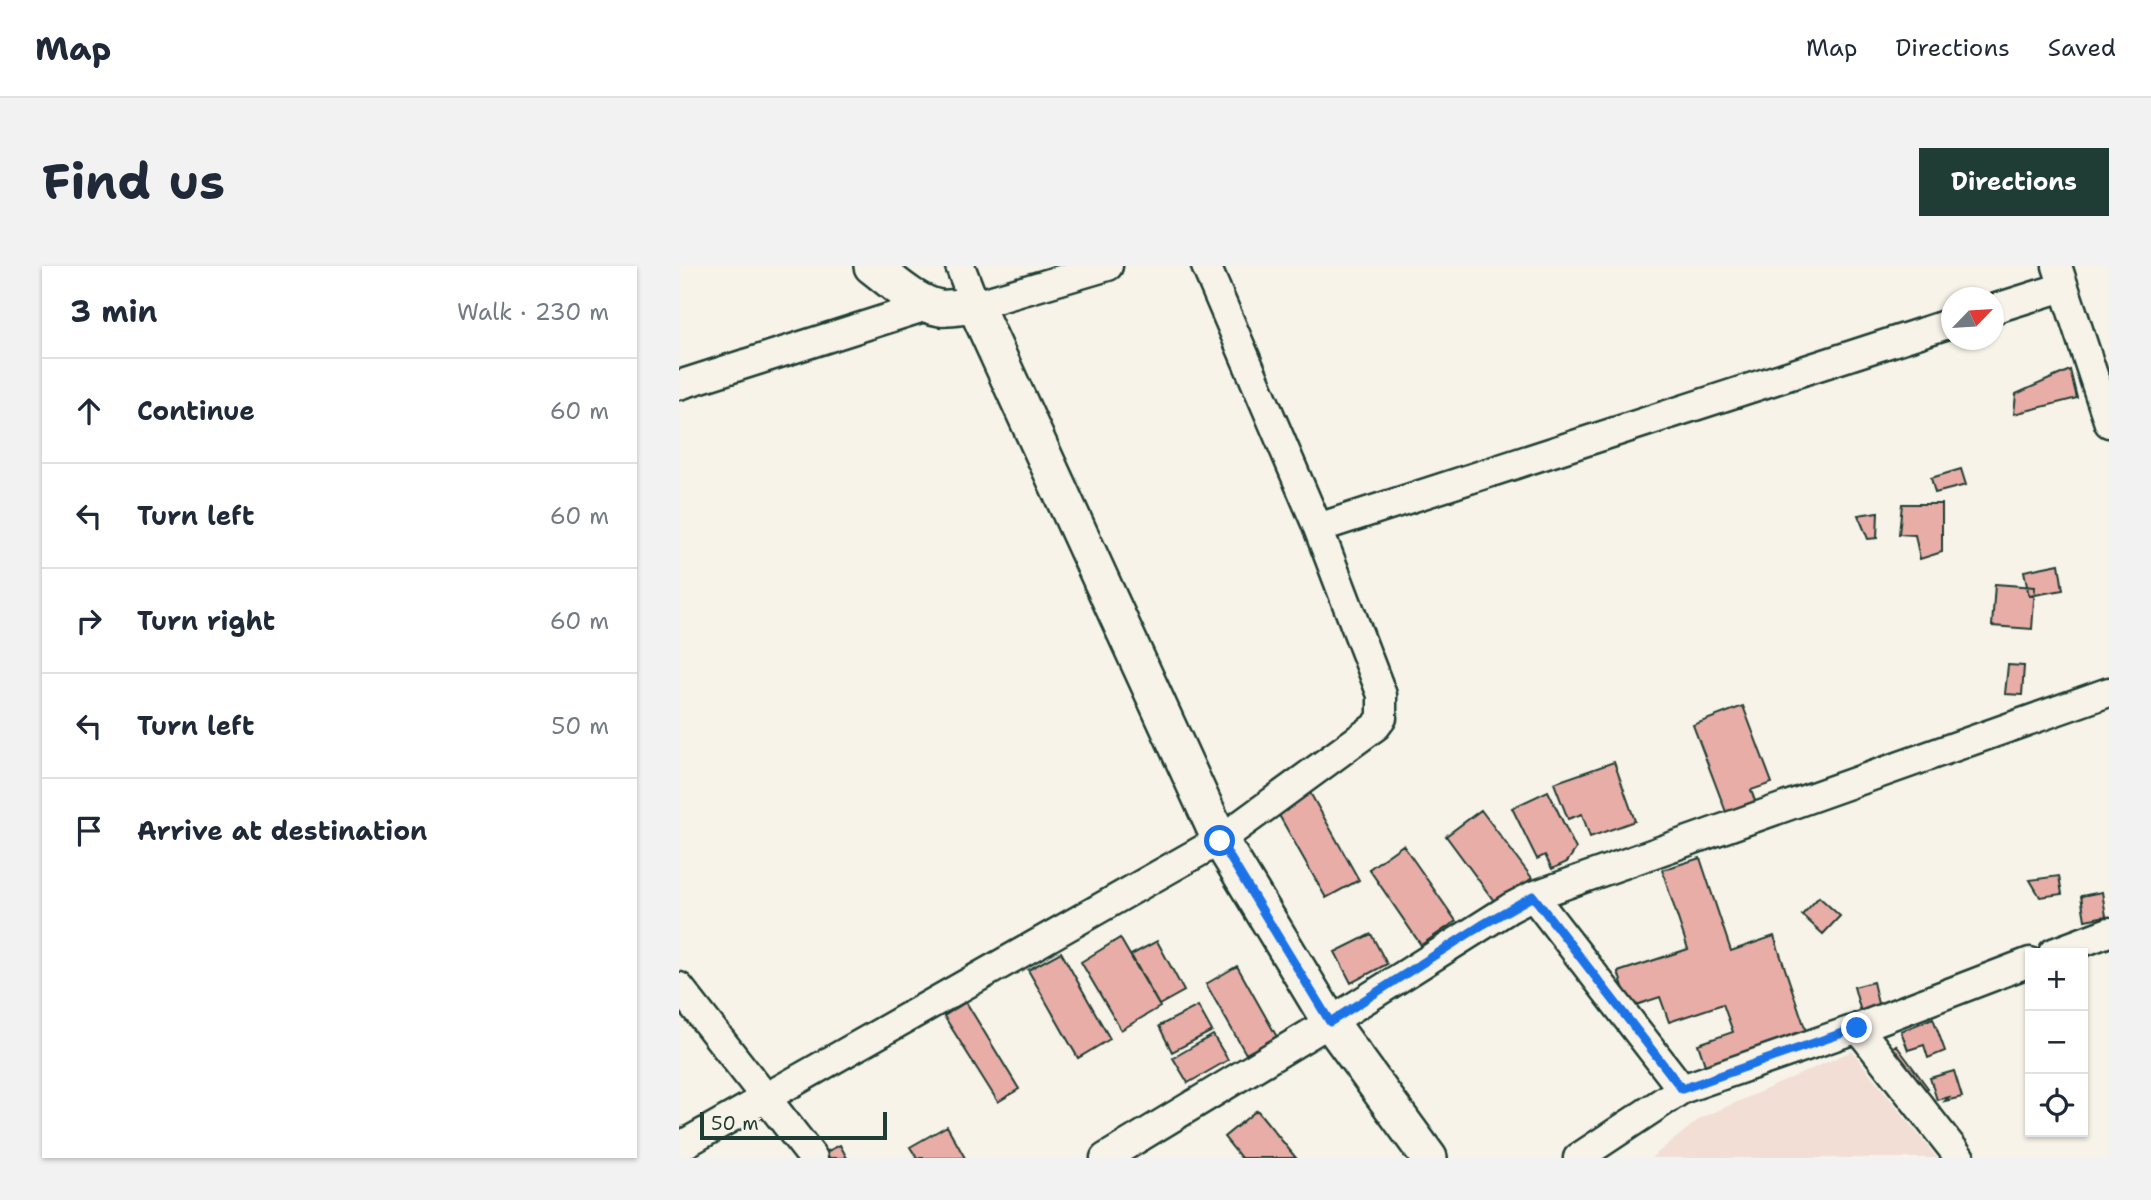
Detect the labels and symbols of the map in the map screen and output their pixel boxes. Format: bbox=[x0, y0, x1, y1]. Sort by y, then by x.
north arrow bbox=[1941, 287, 2004, 350]
route start bbox=[1204, 825, 1235, 856]
route end bbox=[1841, 1012, 1872, 1043]
scale bar bbox=[700, 1109, 887, 1141]

